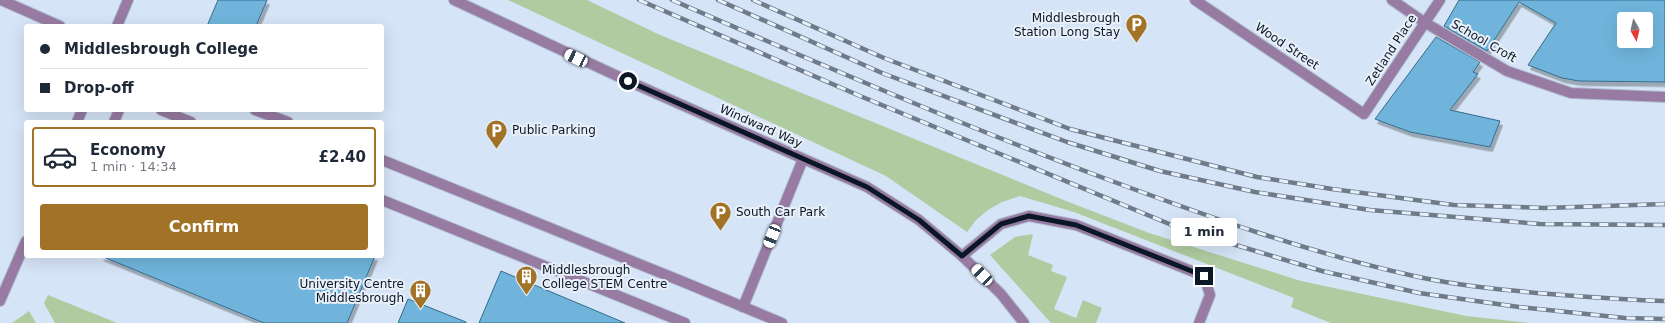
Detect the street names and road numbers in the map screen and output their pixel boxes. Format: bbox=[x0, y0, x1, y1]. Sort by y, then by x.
street label: Zetland Place bbox=[1363, 12, 1419, 88]
street label: School Croft bbox=[1449, 17, 1519, 65]
street label: Wood Street bbox=[1253, 20, 1322, 73]
street label: Windward Way bbox=[717, 101, 805, 151]

